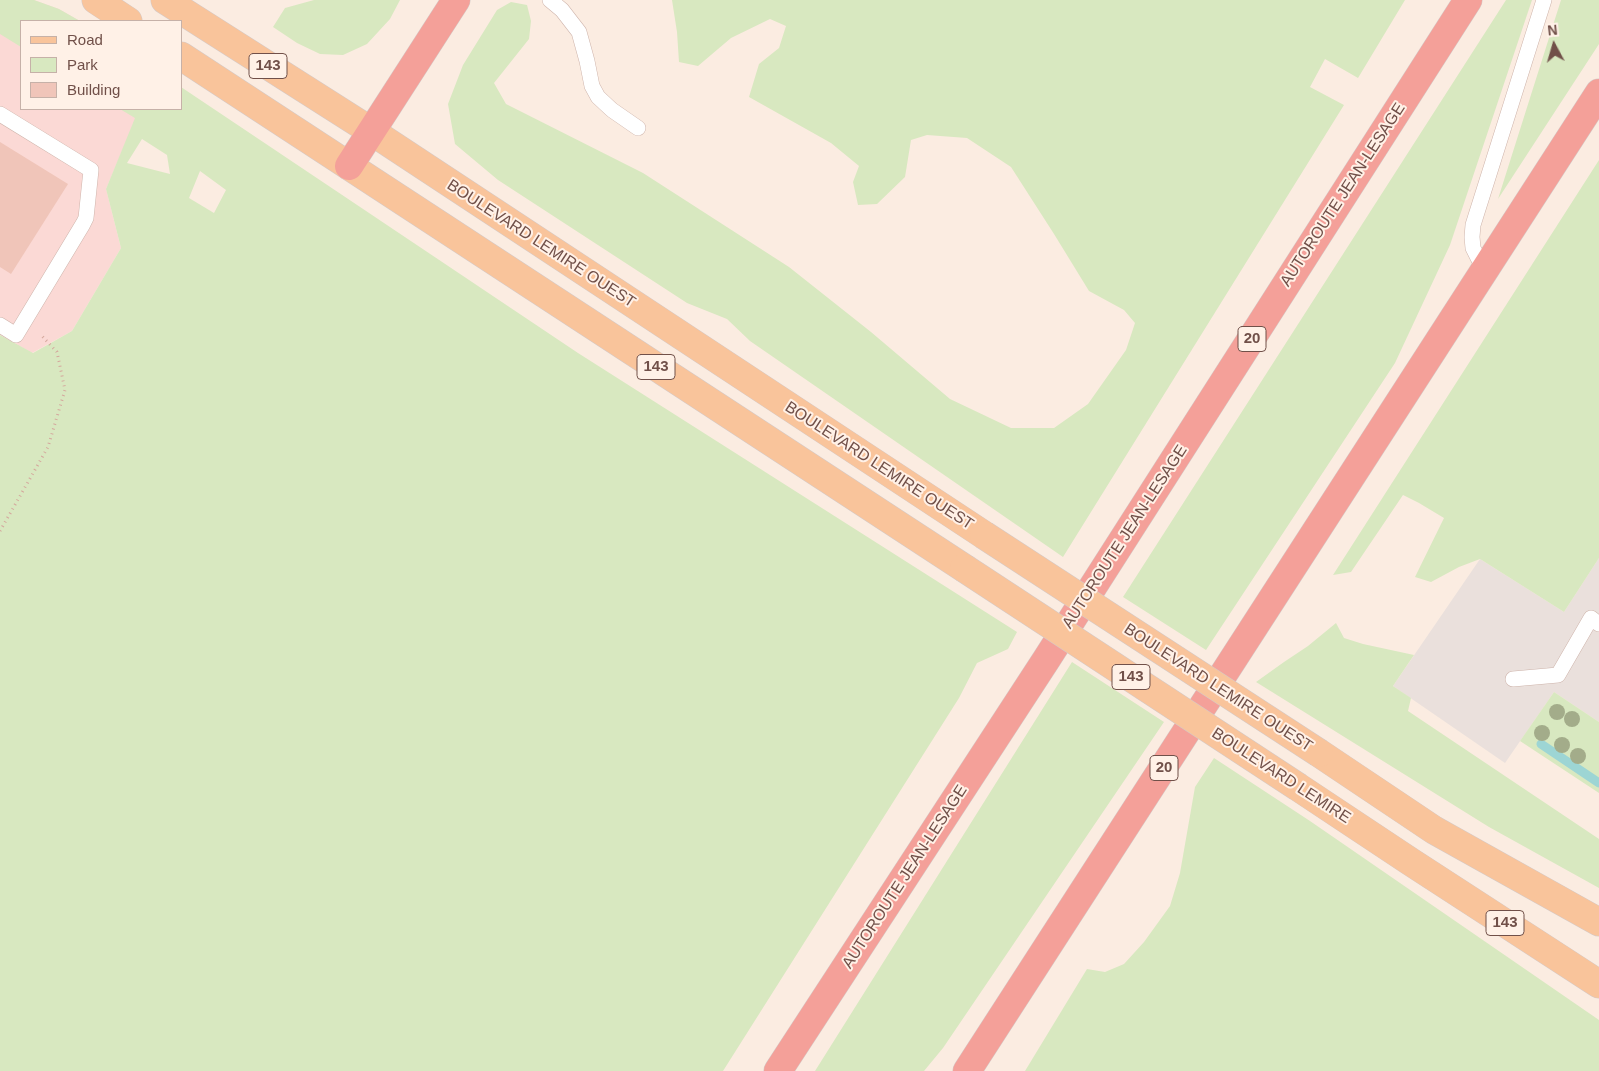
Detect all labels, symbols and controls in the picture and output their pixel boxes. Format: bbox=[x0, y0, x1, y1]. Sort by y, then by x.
legend bbox=[20, 20, 182, 110]
north arrow bbox=[1529, 20, 1579, 70]
text: N bbox=[1547, 22, 1558, 39]
text: Road bbox=[67, 31, 103, 48]
road number: 143 bbox=[249, 54, 287, 78]
text: Park bbox=[67, 56, 98, 73]
text: Building bbox=[67, 81, 120, 98]
street label: AUTOROUTE JEAN-LESAGE bbox=[1276, 100, 1410, 290]
street label: BOULEVARD LEMIRE OUEST bbox=[443, 176, 639, 312]
road number: 20 bbox=[1238, 326, 1266, 352]
road number: 143 bbox=[637, 354, 675, 380]
street label: BOULEVARD LEMIRE OUEST bbox=[781, 398, 977, 534]
street label: AUTOROUTE JEAN-LESAGE bbox=[1058, 442, 1192, 632]
street label: BOULEVARD LEMIRE OUEST bbox=[1120, 620, 1316, 756]
road number: 143 bbox=[1112, 664, 1150, 690]
street label: BOULEVARD LEMIRE bbox=[1208, 724, 1354, 828]
road number: 20 bbox=[1150, 756, 1178, 780]
street label: AUTOROUTE JEAN-LESAGE bbox=[838, 782, 972, 972]
road number: 143 bbox=[1486, 910, 1524, 936]

